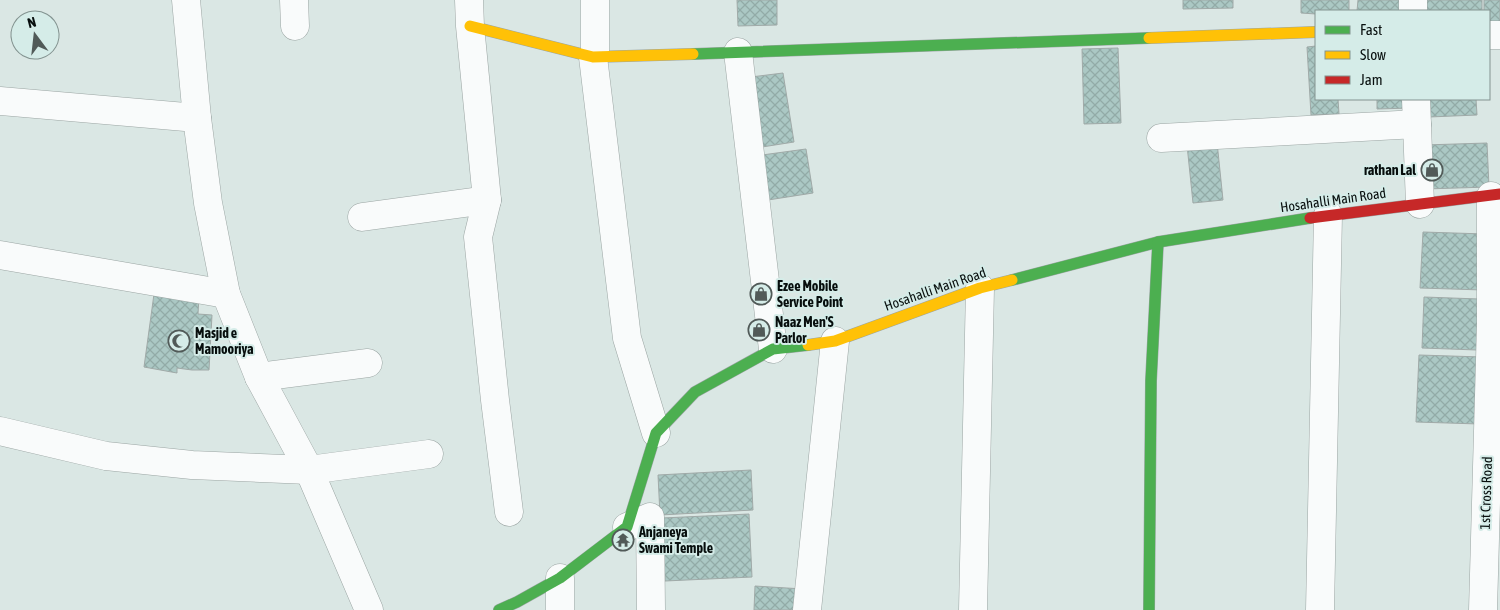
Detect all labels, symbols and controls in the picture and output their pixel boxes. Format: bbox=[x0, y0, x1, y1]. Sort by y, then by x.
north arrow bbox=[10, 10, 60, 60]
legend bbox=[1315, 10, 1490, 100]
text: N bbox=[26, 14, 38, 31]
text: Fast bbox=[1360, 21, 1382, 38]
text: Slow bbox=[1360, 46, 1386, 63]
text: Jam bbox=[1360, 71, 1383, 88]
shop icon: rathan Lal bbox=[1420, 158, 1444, 182]
place label: rathan Lal bbox=[1364, 162, 1416, 178]
street label: Hosahalli Main Road bbox=[1279, 185, 1387, 215]
street label: Hosahalli Main Road bbox=[882, 264, 988, 314]
place label: Ezee Mobile Service Point bbox=[777, 278, 843, 310]
shop icon: Ezee Mobile Service Point bbox=[749, 282, 773, 306]
place label: Naaz Men'S Parlor bbox=[775, 314, 834, 346]
shop icon: Naaz Men'S Parlor bbox=[747, 318, 771, 342]
place label: Masjid e Mamooriya bbox=[195, 325, 254, 357]
mosque icon: Masjid e Mamooriya bbox=[167, 329, 191, 353]
street label: 1st Cross Road bbox=[1477, 456, 1495, 530]
place label: Anjaneya Swami Temple bbox=[638, 524, 713, 556]
temple icon: Anjaneya Swami Temple bbox=[611, 528, 635, 552]

